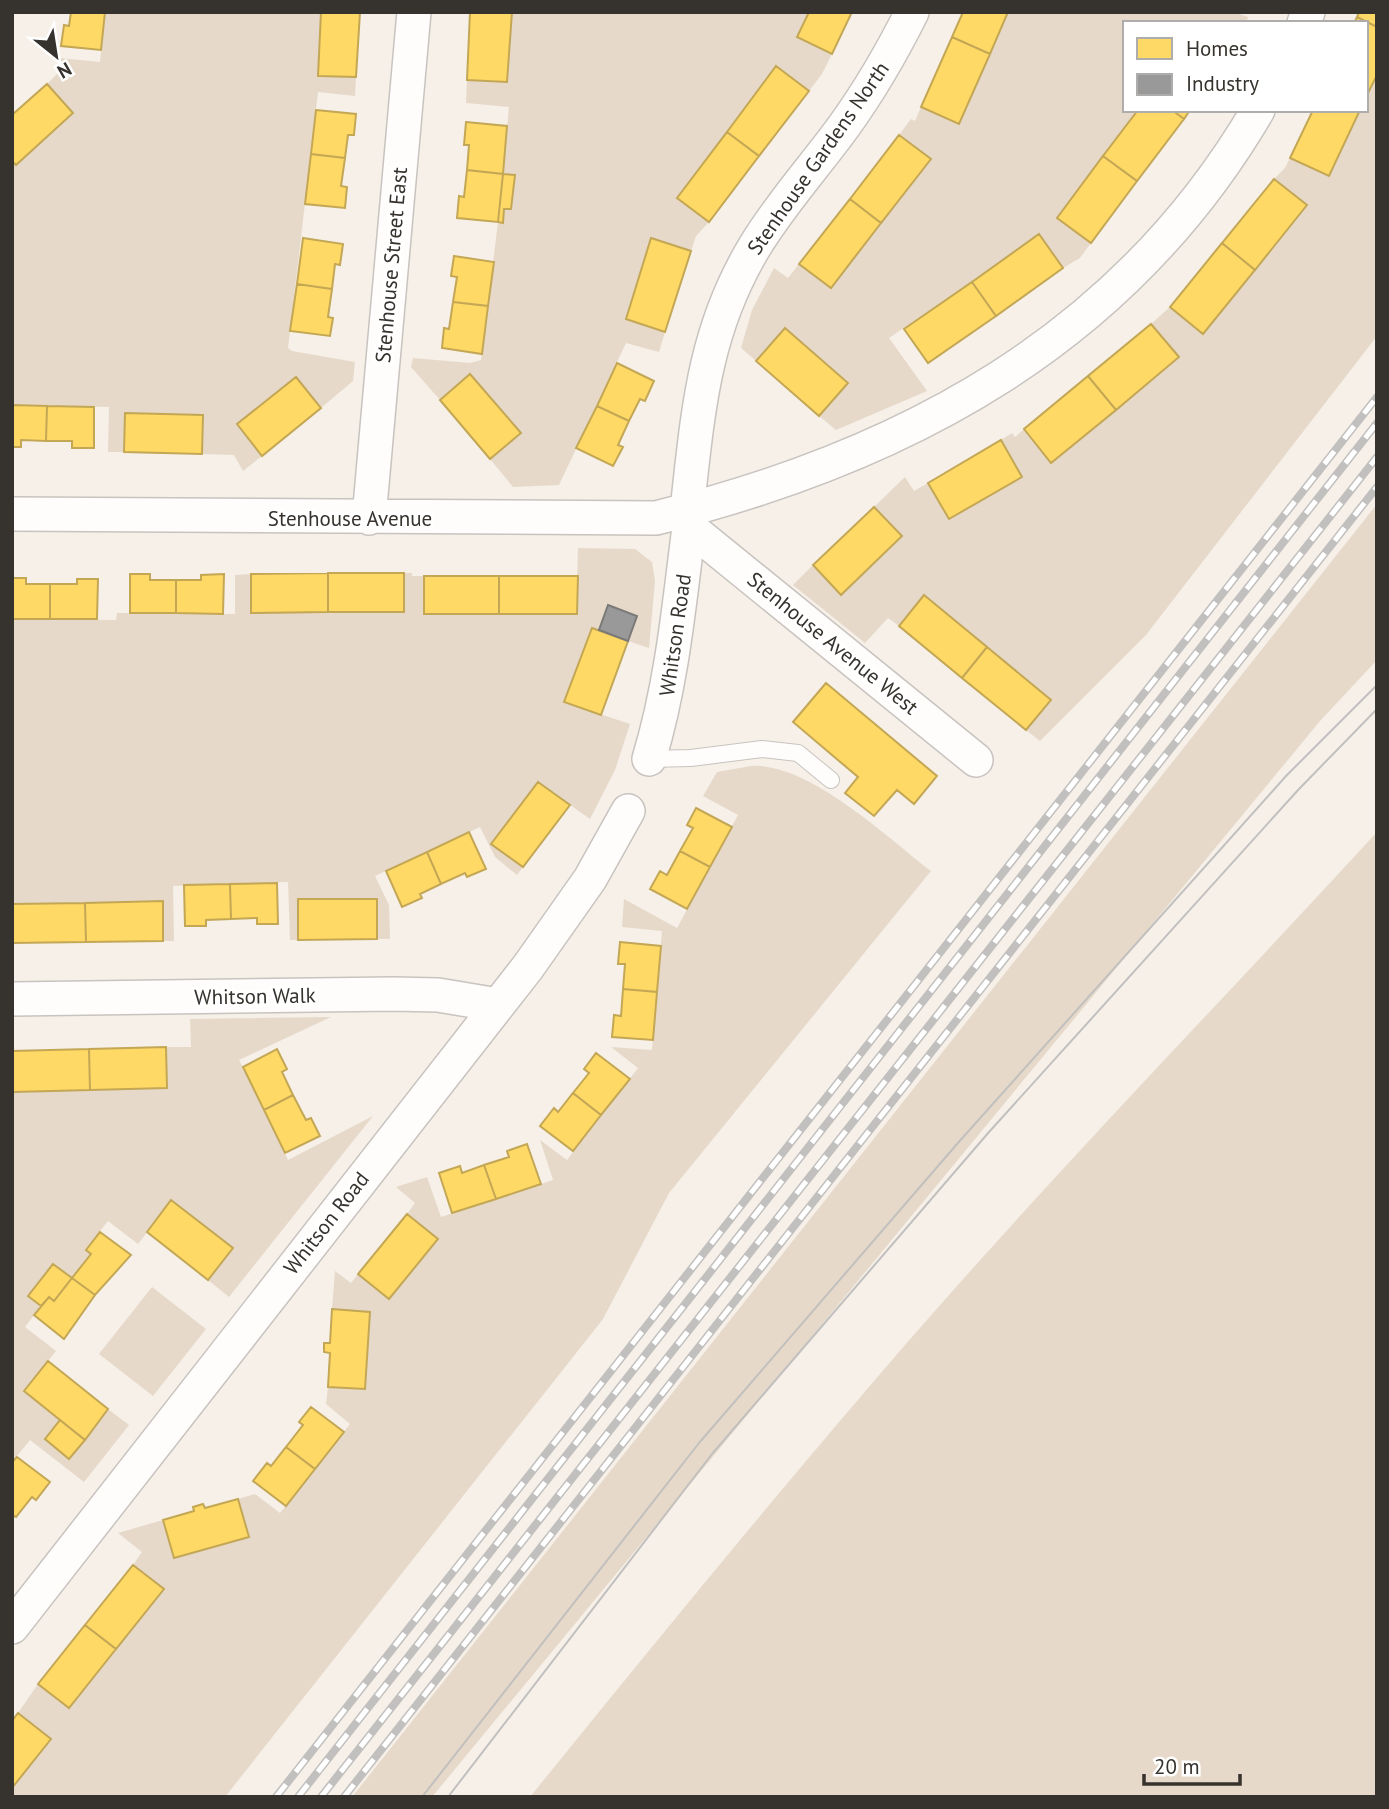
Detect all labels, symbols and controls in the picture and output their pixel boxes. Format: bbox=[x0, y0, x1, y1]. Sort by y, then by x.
north arrow bbox=[21, 21, 91, 91]
legend bbox=[1123, 21, 1368, 112]
text: Homes bbox=[1186, 35, 1248, 62]
street label: Stenhouse Gardens North bbox=[741, 56, 895, 260]
text: N bbox=[53, 57, 76, 84]
text: Industry bbox=[1186, 70, 1259, 97]
street label: Stenhouse Street East bbox=[369, 166, 413, 364]
street label: Stenhouse Avenue bbox=[268, 505, 432, 532]
street label: Stenhouse Avenue West bbox=[742, 566, 924, 720]
street label: Whitson Road bbox=[653, 572, 697, 698]
street label: Whitson Walk bbox=[194, 981, 316, 1011]
street label: Whitson Road bbox=[277, 1166, 375, 1280]
scale bar bbox=[1144, 1742, 1240, 1786]
text: 20 m bbox=[1154, 1753, 1200, 1780]

